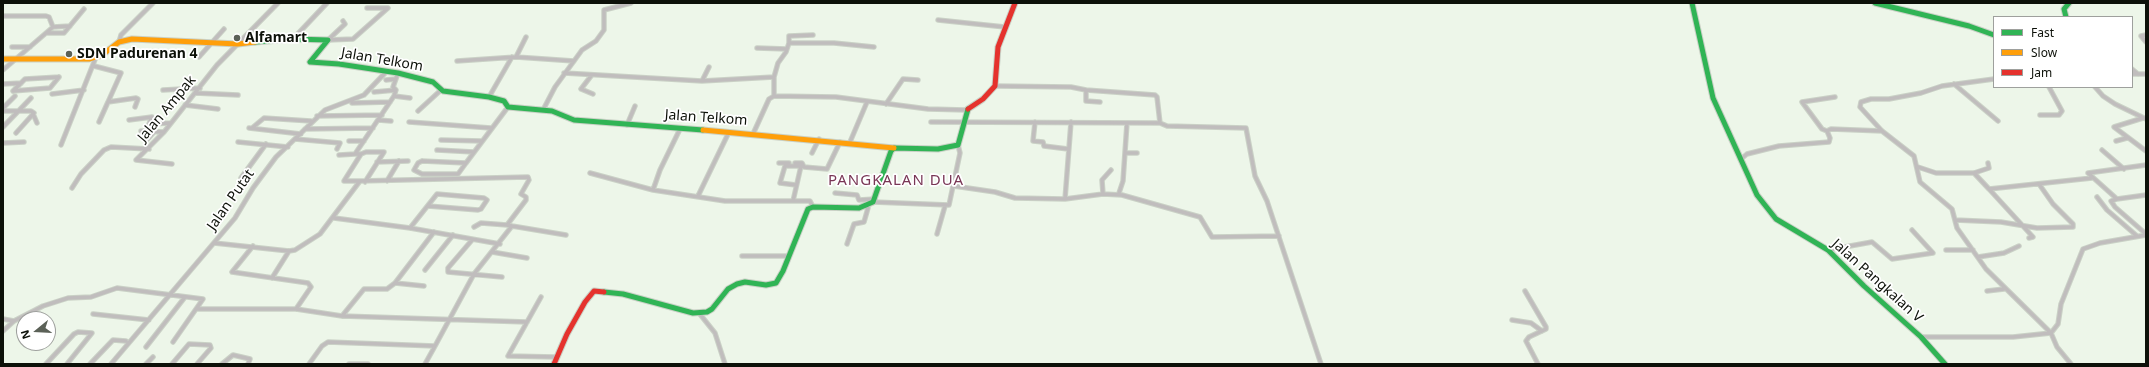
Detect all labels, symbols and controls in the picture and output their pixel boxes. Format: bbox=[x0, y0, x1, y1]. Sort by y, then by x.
legend bbox=[1993, 16, 2133, 88]
text: Fast bbox=[2031, 24, 2054, 41]
place label: Alfamart bbox=[245, 30, 307, 46]
marker: Alfamart bbox=[232, 33, 242, 43]
text: Slow bbox=[2031, 44, 2057, 61]
street label: Jalan Telkom bbox=[340, 45, 424, 75]
place label: SDN Padurenan 4 bbox=[77, 46, 198, 62]
marker: SDN Padurenan 4 bbox=[64, 49, 74, 59]
text: Jam bbox=[2031, 64, 2052, 81]
street label: Jalan Ampak bbox=[134, 72, 200, 146]
street label: Jalan Telkom bbox=[664, 107, 748, 129]
street label: Jalan Putat bbox=[204, 166, 258, 234]
district label: PANGKALAN DUA bbox=[828, 172, 964, 190]
street label: Jalan Pangkalan V bbox=[1828, 236, 1926, 326]
north arrow bbox=[16, 311, 56, 351]
text: N bbox=[17, 328, 34, 341]

